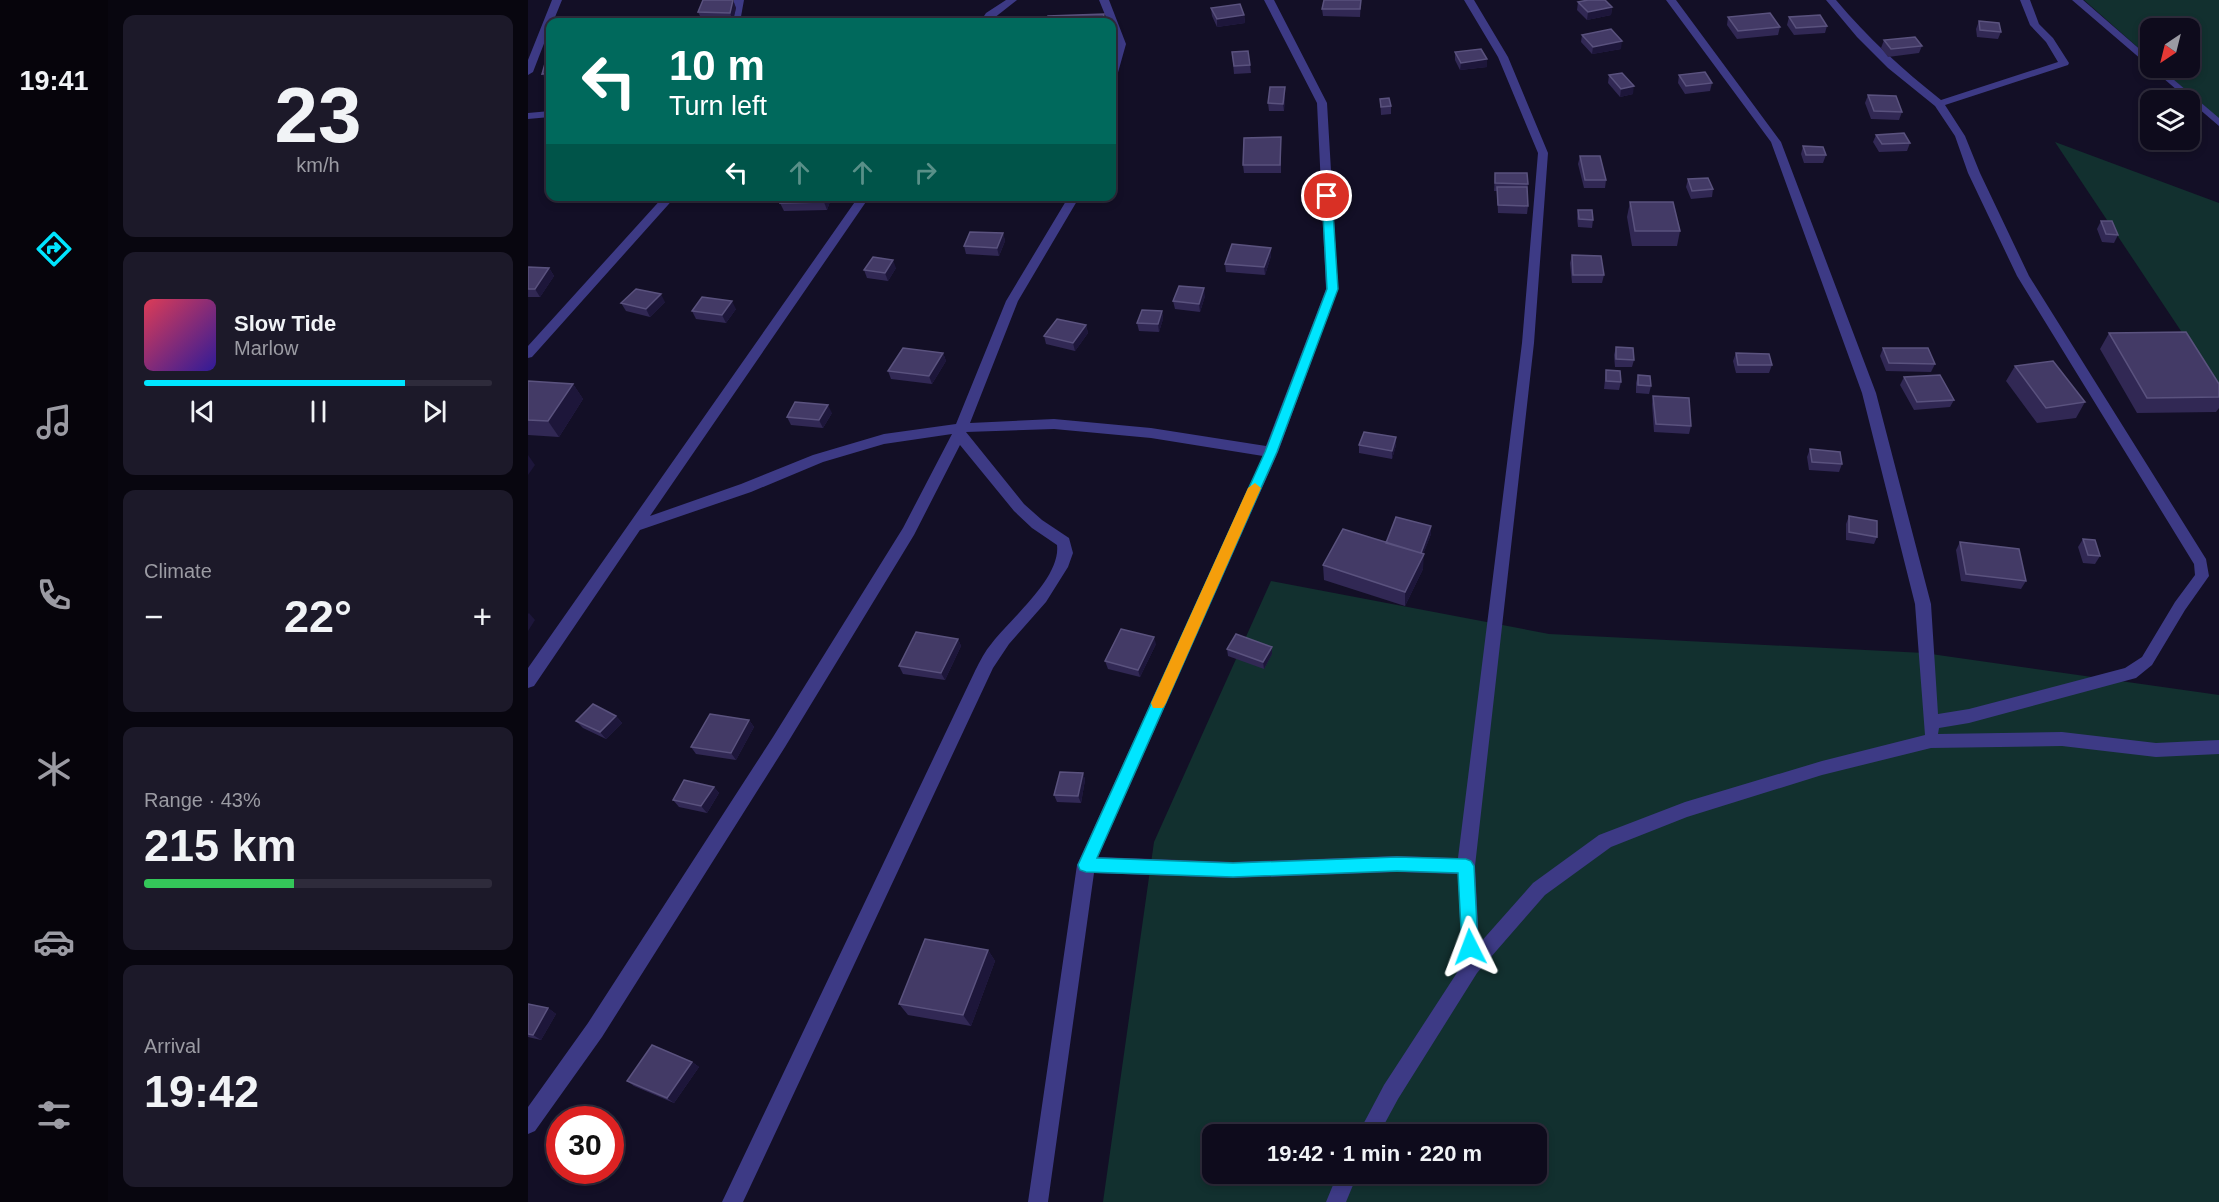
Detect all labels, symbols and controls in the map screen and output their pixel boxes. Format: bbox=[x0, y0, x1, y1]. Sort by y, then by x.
north arrow bbox=[2140, 18, 2200, 78]
map controls bbox=[2140, 18, 2200, 150]
icon: left bbox=[570, 42, 648, 120]
text: 10 m bbox=[669, 42, 765, 89]
text: 19:41 bbox=[19, 66, 89, 96]
text: 23 bbox=[275, 71, 361, 159]
button: layers bbox=[2140, 90, 2200, 150]
text: Turn left bbox=[669, 91, 767, 121]
text: km/h bbox=[296, 154, 340, 176]
icon: left bbox=[720, 156, 753, 189]
icon: ahead bbox=[783, 156, 816, 189]
icon: ahead bbox=[846, 156, 879, 189]
icon: right bbox=[909, 156, 942, 189]
pin bbox=[1301, 170, 1352, 221]
icon: arrive bbox=[1310, 179, 1343, 212]
icon: directions bbox=[33, 228, 75, 270]
text: Slow Tide bbox=[234, 311, 336, 336]
text: Marlow bbox=[234, 337, 298, 359]
icon: previous bbox=[186, 395, 219, 428]
icon: pause bbox=[302, 395, 335, 428]
icon: next bbox=[418, 395, 451, 428]
icon: music bbox=[33, 401, 75, 443]
text: Climate bbox=[144, 560, 212, 582]
icon: phone bbox=[33, 574, 75, 616]
text: 22° bbox=[284, 591, 352, 642]
text: − bbox=[144, 598, 163, 635]
text: + bbox=[473, 598, 492, 635]
icon: climate bbox=[33, 748, 75, 790]
text: Range · 43% bbox=[144, 789, 261, 811]
text: 215 km bbox=[144, 820, 297, 871]
position arrow bbox=[1438, 915, 1502, 979]
icon: car bbox=[33, 921, 75, 963]
text: Arrival bbox=[144, 1035, 201, 1057]
text: 19:42 bbox=[144, 1066, 259, 1117]
icon: filters bbox=[33, 1094, 75, 1136]
speed limit sign: 30 bbox=[546, 1106, 624, 1184]
text: 19:42 · 1 min · 220 m bbox=[1267, 1141, 1482, 1166]

